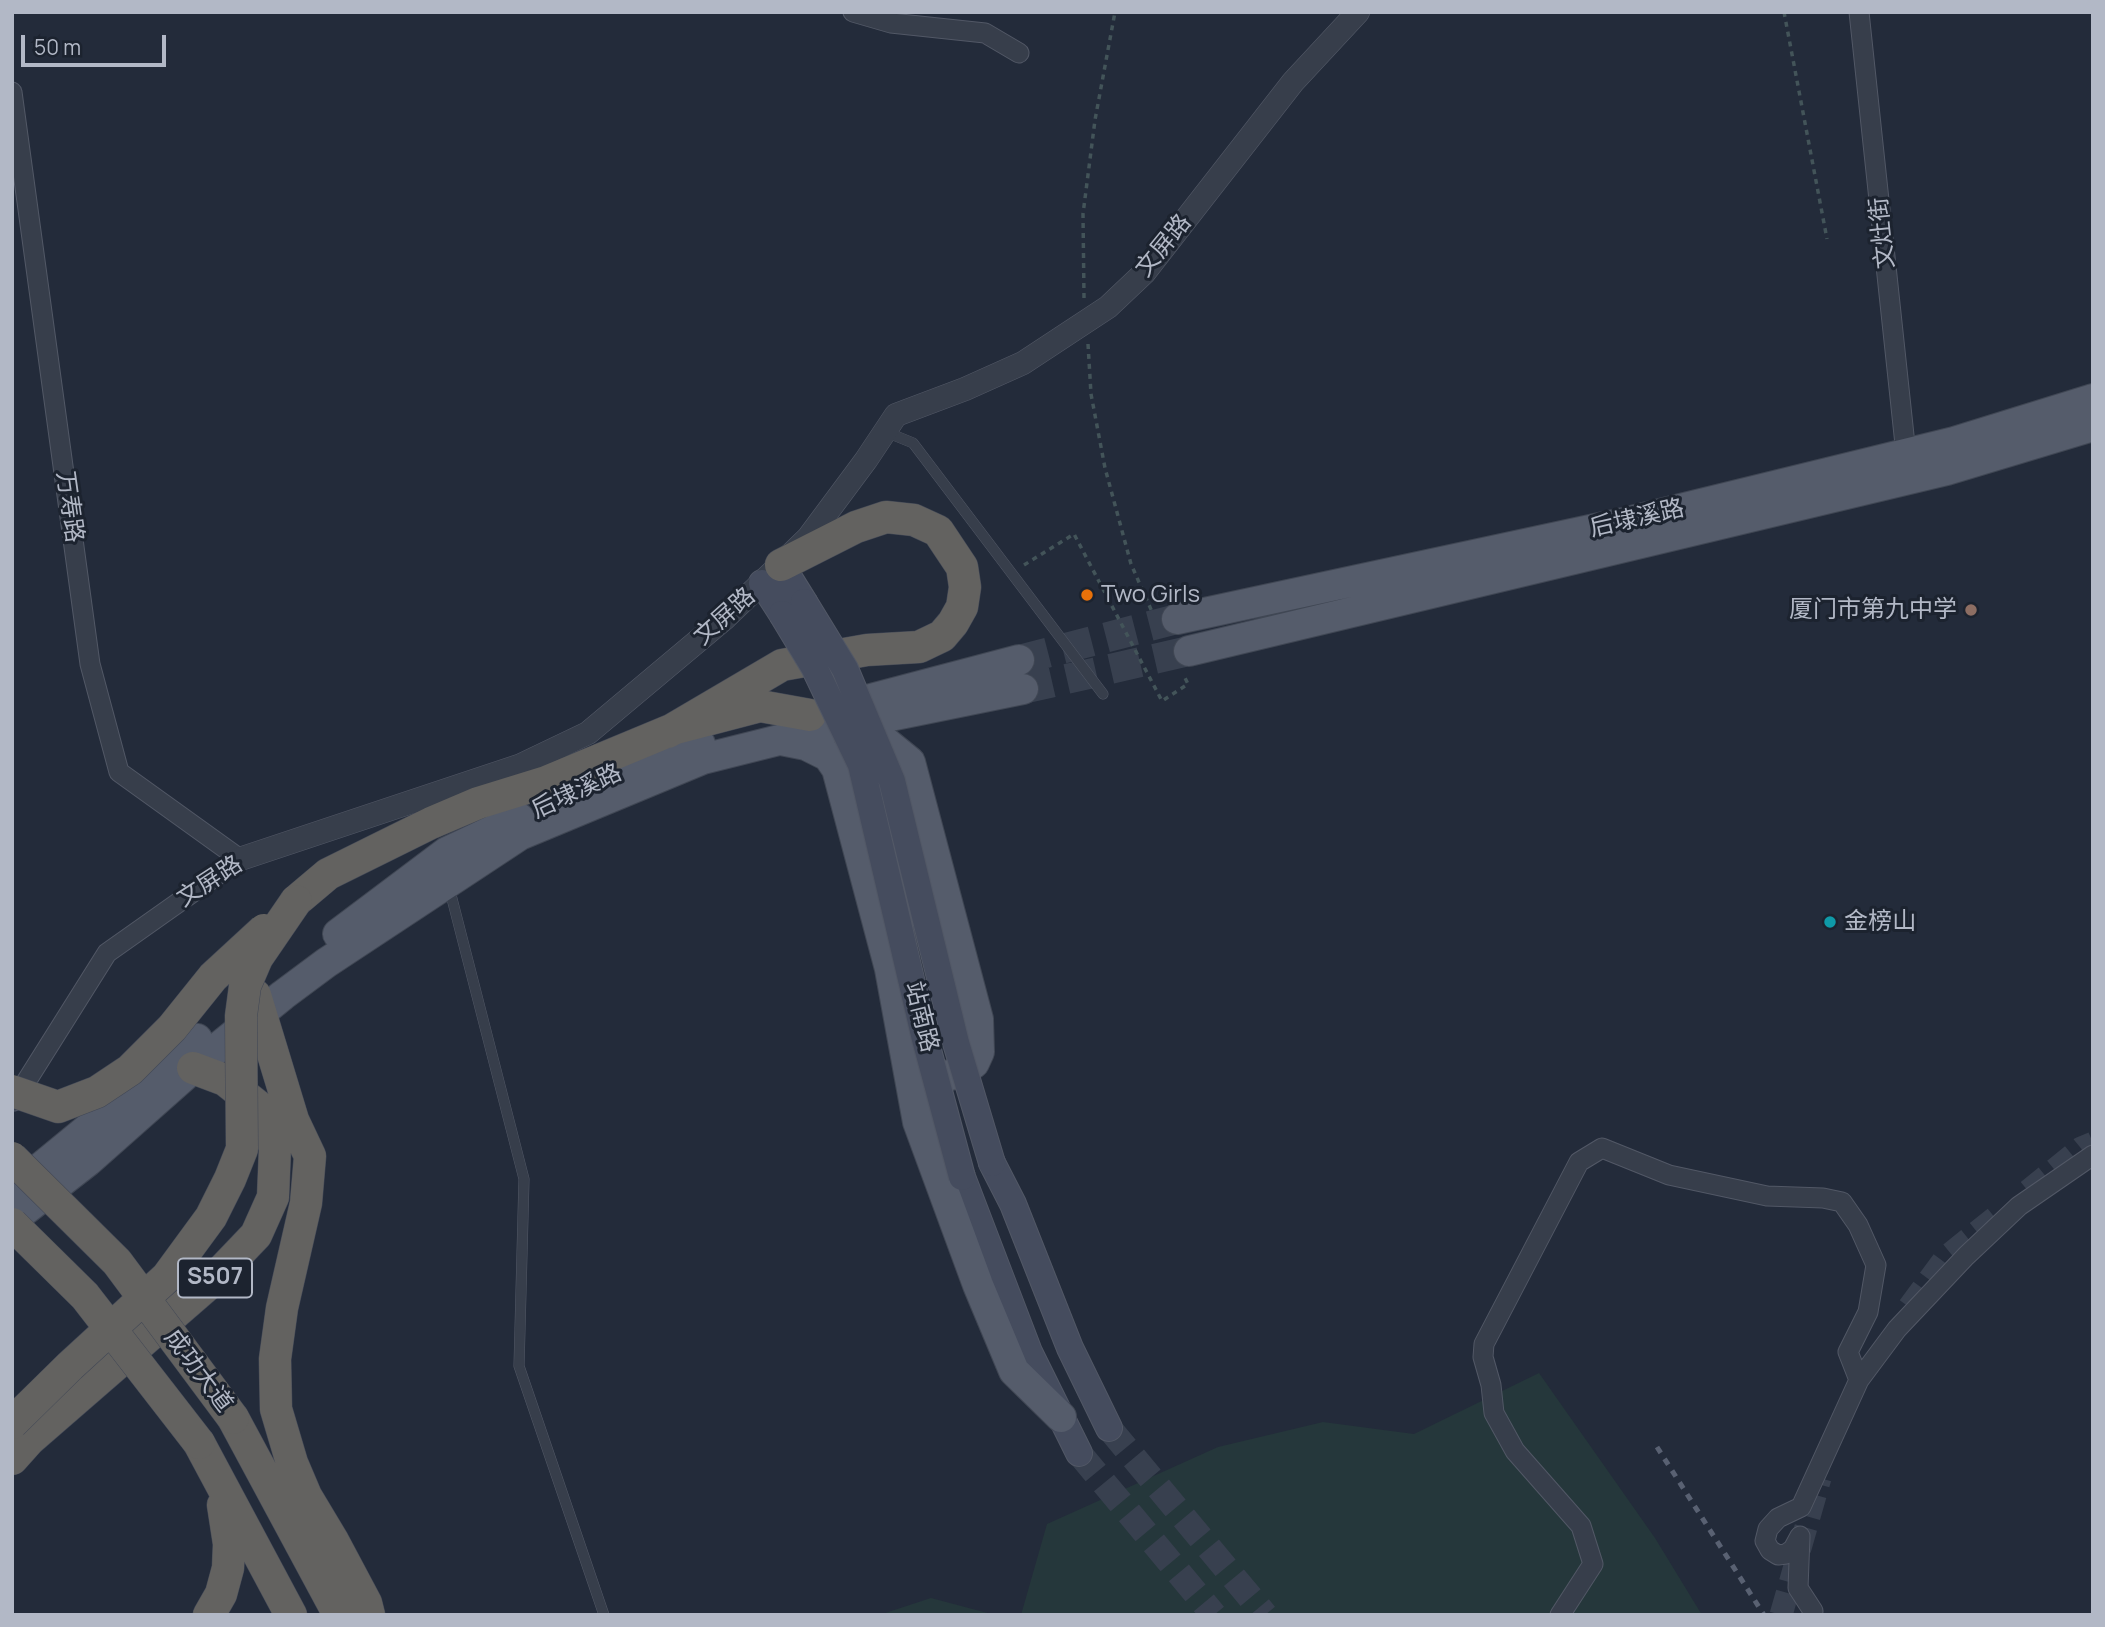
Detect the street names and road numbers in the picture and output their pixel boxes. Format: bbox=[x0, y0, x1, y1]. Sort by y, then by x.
street label: 文灶街 bbox=[1865, 196, 1901, 270]
street label: 文屏路 bbox=[1130, 209, 1198, 283]
street label: 万寿路 bbox=[50, 469, 88, 545]
street label: 后埭溪路 bbox=[1587, 494, 1687, 544]
street label: 文屏路 bbox=[689, 582, 761, 652]
street label: 后埭溪路 bbox=[527, 759, 627, 825]
street label: 文屏路 bbox=[172, 850, 248, 914]
street label: 站南路 bbox=[898, 979, 944, 1055]
road number: S507 bbox=[178, 1259, 252, 1298]
street label: 成功大道 bbox=[158, 1324, 238, 1418]

